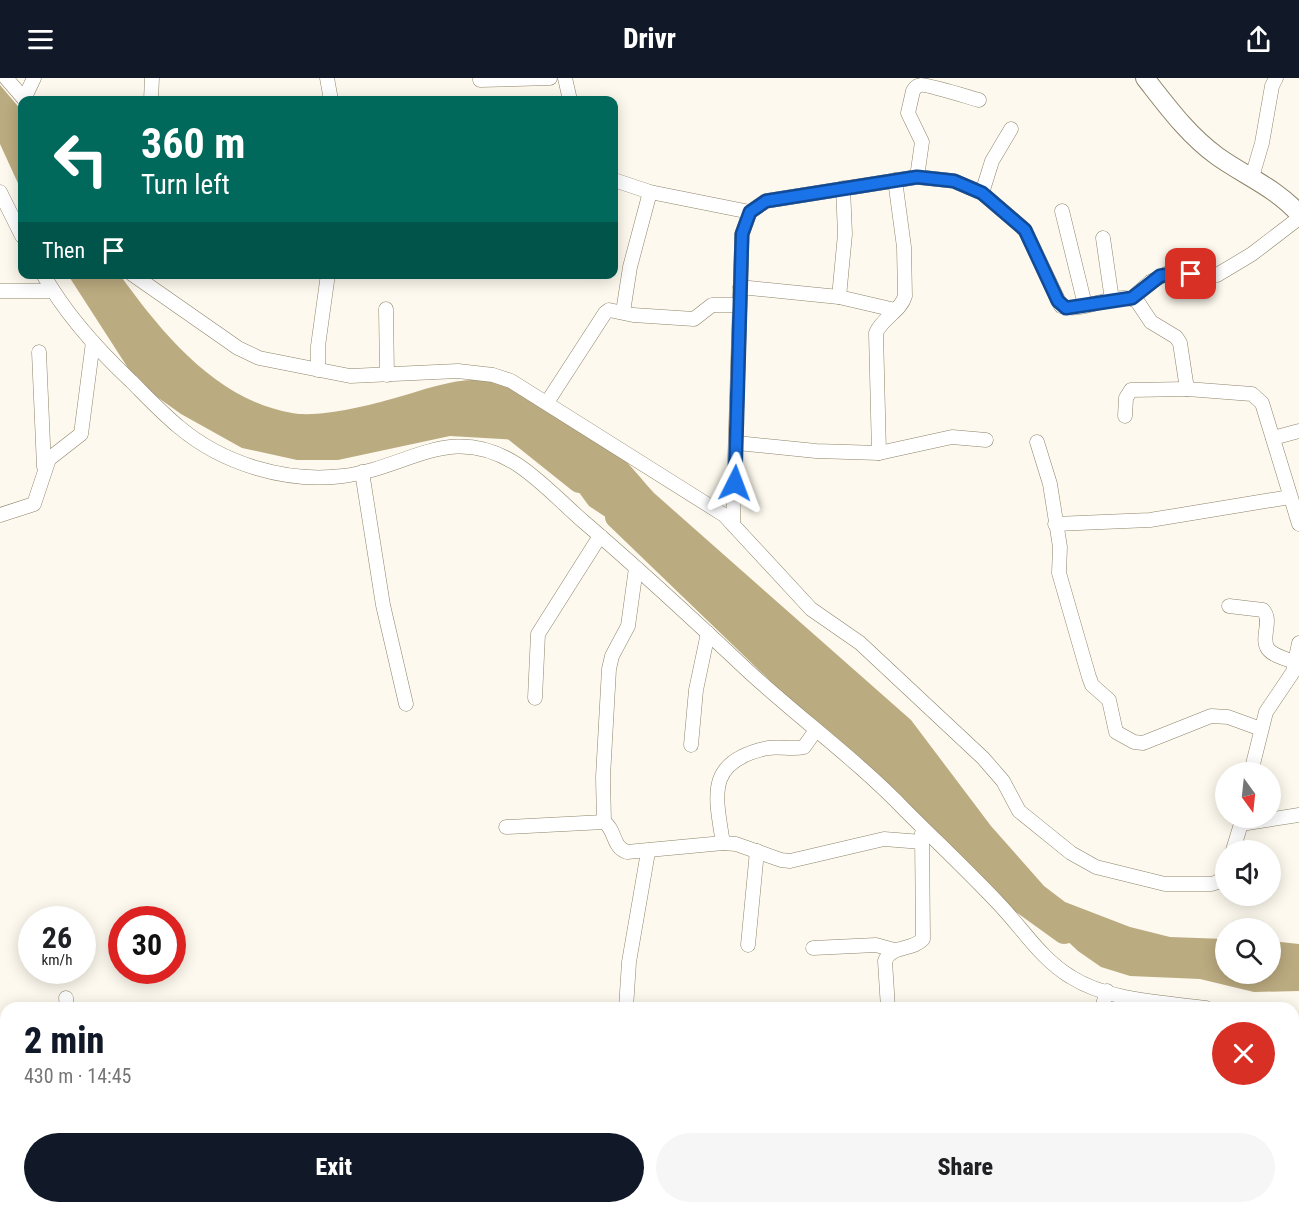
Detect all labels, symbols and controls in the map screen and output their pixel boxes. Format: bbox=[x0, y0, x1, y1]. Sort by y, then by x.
icon: menu bbox=[24, 23, 57, 56]
text: Drivr bbox=[623, 23, 676, 55]
icon: share bbox=[1242, 23, 1275, 56]
text: 360 m bbox=[141, 119, 246, 168]
icon: left bbox=[42, 120, 120, 198]
text: Turn left bbox=[141, 169, 230, 201]
icon: arrive bbox=[97, 234, 130, 267]
text: Then bbox=[42, 238, 85, 263]
pin bbox=[1165, 248, 1216, 299]
icon: arrive bbox=[1174, 257, 1207, 290]
position arrow bbox=[703, 451, 767, 515]
north arrow bbox=[1215, 762, 1281, 828]
map controls bbox=[1215, 762, 1281, 984]
button: sound bbox=[1215, 840, 1281, 906]
speed limit sign: 30 bbox=[108, 906, 186, 984]
button: search bbox=[1215, 918, 1281, 984]
text: 26 bbox=[42, 920, 72, 955]
text: km/h bbox=[42, 951, 72, 969]
text: 2 min bbox=[24, 1020, 104, 1062]
button: close bbox=[1212, 1022, 1275, 1085]
text: 430 m · 14:45 bbox=[24, 1064, 131, 1088]
button: Exit bbox=[24, 1133, 644, 1202]
button: Share bbox=[656, 1133, 1275, 1202]

